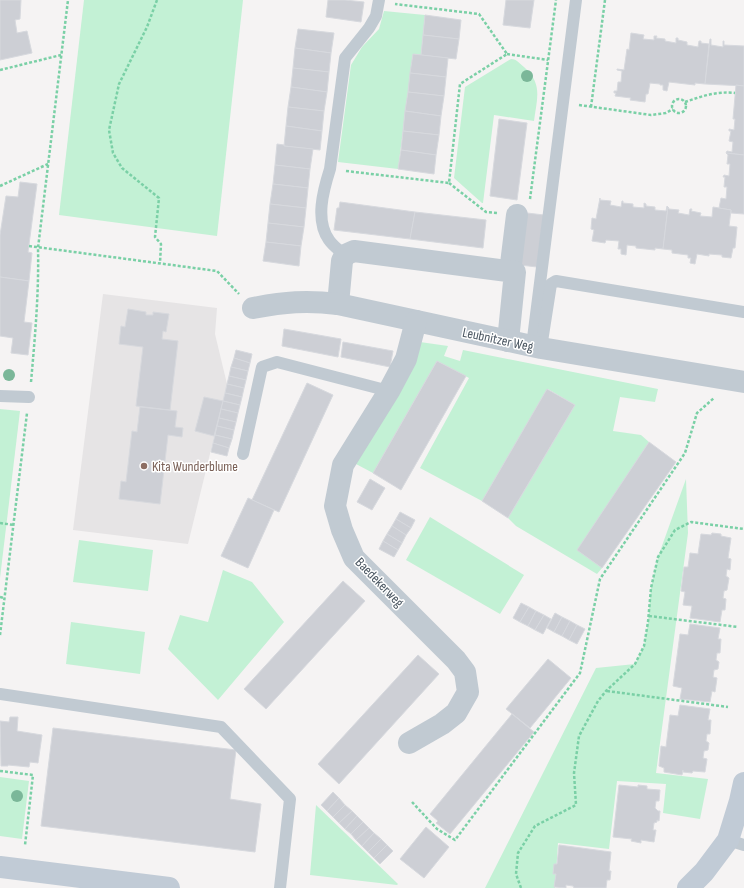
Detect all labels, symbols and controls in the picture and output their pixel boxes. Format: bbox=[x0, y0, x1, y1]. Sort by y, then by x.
street label: Leubnitzer Weg bbox=[461, 324, 535, 355]
place label: Kita Wunderblume bbox=[152, 458, 238, 475]
marker: Kita Wunderblume bbox=[139, 461, 149, 471]
street label: Baedekerweg bbox=[352, 554, 408, 611]

